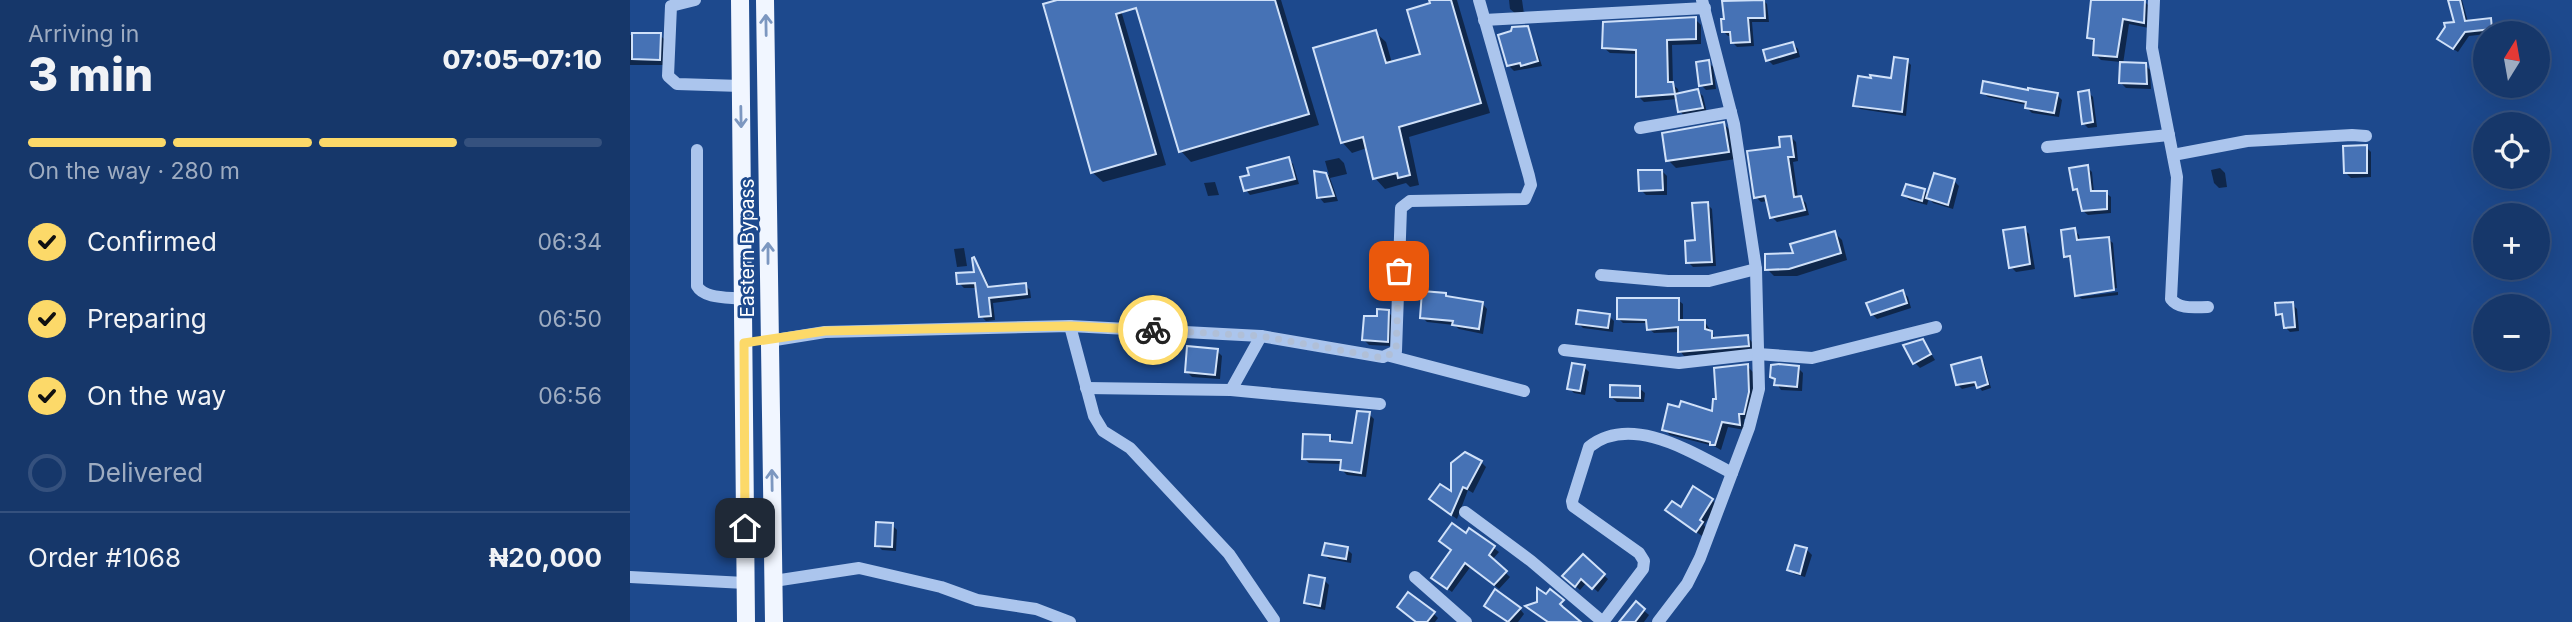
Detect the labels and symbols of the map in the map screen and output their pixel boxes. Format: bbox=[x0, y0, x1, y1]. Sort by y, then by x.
one-way arrow bbox=[759, 14, 773, 37]
north arrow bbox=[2473, 21, 2550, 98]
one-way arrow bbox=[734, 105, 748, 128]
street label: Eastern Bypass bbox=[736, 179, 759, 317]
pin bbox=[1369, 241, 1429, 301]
one-way arrow bbox=[762, 242, 775, 265]
courier bbox=[1118, 295, 1188, 365]
one-way arrow bbox=[765, 469, 779, 492]
pin bbox=[715, 498, 775, 558]

